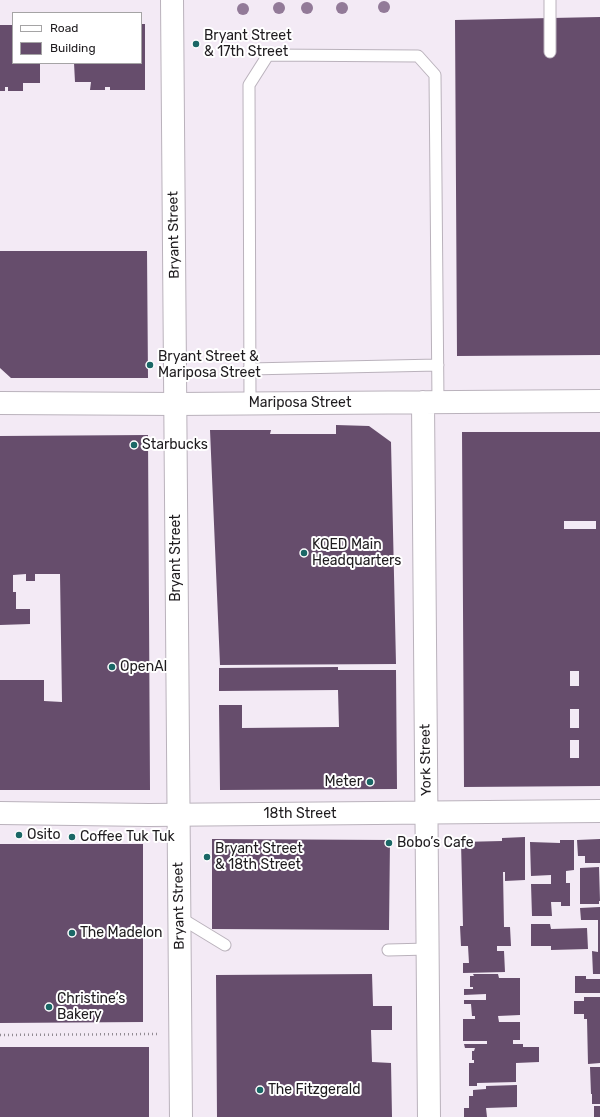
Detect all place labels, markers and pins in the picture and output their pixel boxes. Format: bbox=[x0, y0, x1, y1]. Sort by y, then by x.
place label: Bryant Street & 17th Street bbox=[204, 28, 292, 60]
marker: Bryant Street & 17th Street bbox=[191, 39, 201, 49]
place label: Bryant Street & Mariposa Street bbox=[158, 349, 261, 382]
marker: Bryant Street & Mariposa Street bbox=[145, 360, 155, 370]
place label: Starbucks bbox=[142, 437, 208, 453]
marker: Starbucks bbox=[129, 440, 139, 450]
place label: KQED Main Headquarters bbox=[312, 537, 401, 570]
marker: KQED Main Headquarters bbox=[299, 548, 309, 558]
place label: OpenAI bbox=[120, 659, 167, 675]
marker: OpenAI bbox=[107, 662, 117, 672]
place label: Meter bbox=[324, 774, 362, 790]
marker: Meter bbox=[365, 777, 375, 787]
place label: Osito bbox=[27, 827, 61, 843]
place label: Coffee Tuk Tuk bbox=[80, 829, 175, 845]
marker: Osito bbox=[14, 830, 24, 840]
marker: Coffee Tuk Tuk bbox=[67, 832, 77, 842]
place label: Bobo’s Cafe bbox=[397, 835, 474, 851]
marker: Bobo’s Cafe bbox=[384, 838, 394, 848]
place label: Bryant Street & 18th Street bbox=[215, 841, 303, 874]
marker: Bryant Street & 18th Street bbox=[202, 852, 212, 862]
place label: The Madelon bbox=[80, 925, 163, 941]
marker: The Madelon bbox=[67, 928, 77, 938]
place label: Christine’s Bakery bbox=[57, 991, 125, 1024]
marker: Christine’s Bakery bbox=[44, 1002, 54, 1012]
place label: The Fitzgerald bbox=[268, 1082, 361, 1098]
marker: The Fitzgerald bbox=[255, 1085, 265, 1095]

